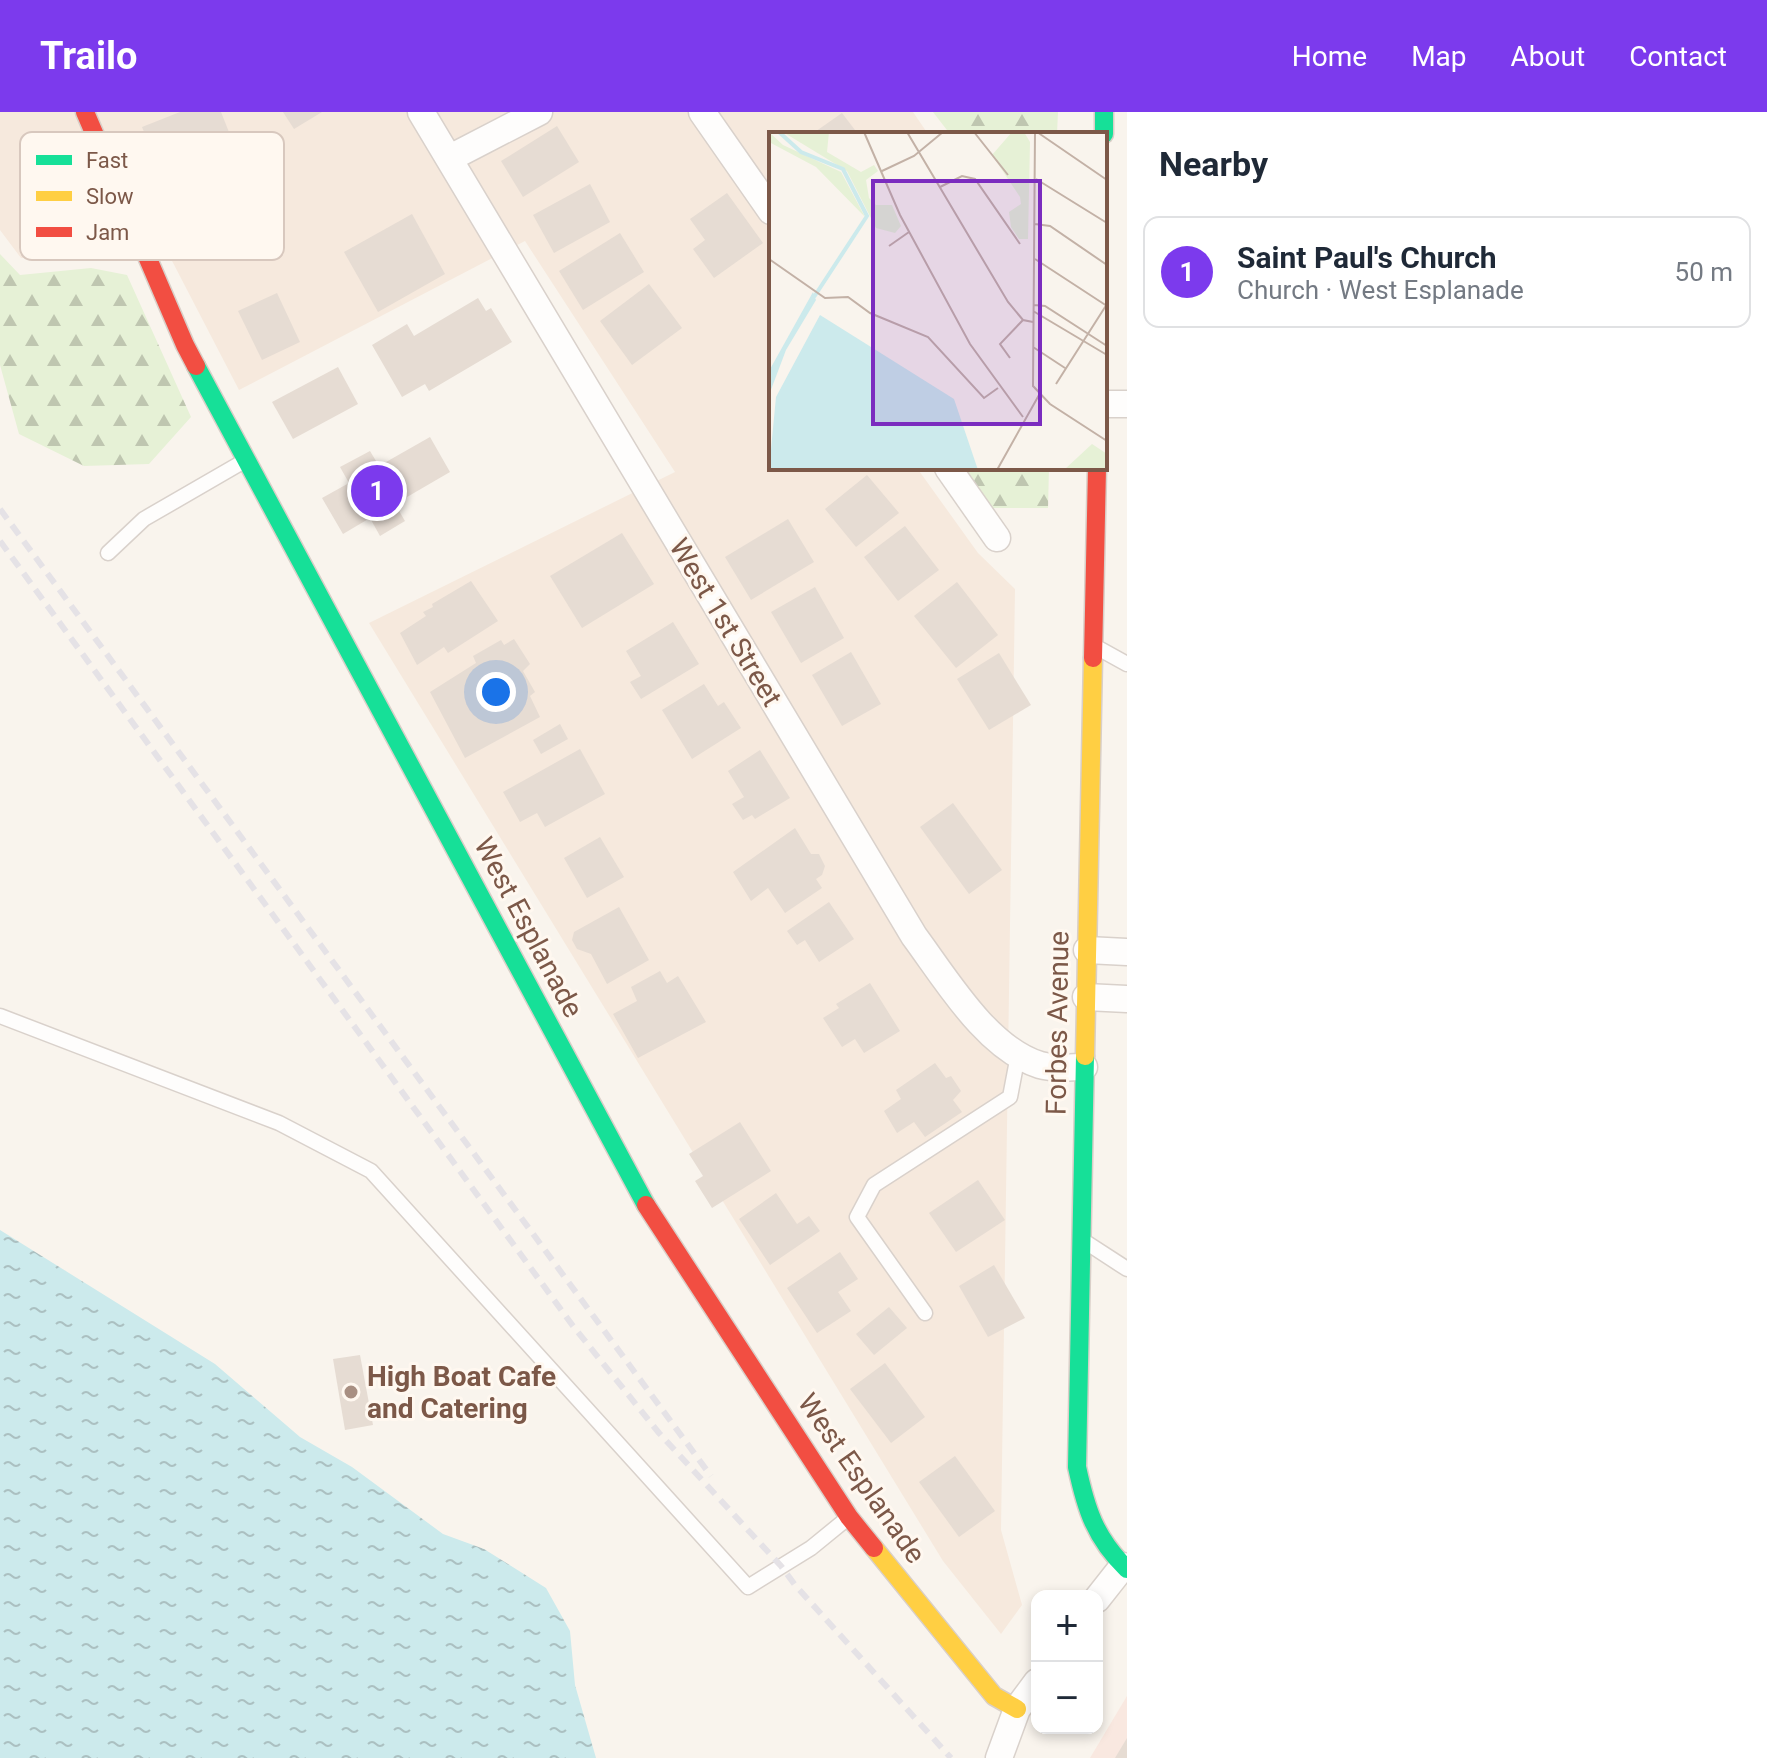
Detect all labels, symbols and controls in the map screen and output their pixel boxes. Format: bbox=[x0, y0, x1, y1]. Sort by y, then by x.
text: Trailo bbox=[40, 34, 137, 78]
text: Home bbox=[1292, 40, 1367, 73]
text: Map bbox=[1411, 40, 1467, 73]
text: About bbox=[1511, 40, 1585, 73]
text: Contact bbox=[1629, 40, 1727, 73]
legend bbox=[20, 132, 284, 260]
inset map bbox=[769, 132, 1107, 470]
text: Nearby bbox=[1159, 144, 1268, 184]
text: Fast bbox=[86, 148, 128, 173]
text: Slow bbox=[86, 184, 134, 209]
text: Jam bbox=[86, 220, 129, 245]
text: Saint Paul's Church bbox=[1237, 240, 1497, 275]
text: 1 bbox=[1180, 257, 1194, 287]
text: 50 m bbox=[1675, 257, 1733, 287]
text: Church · West Esplanade bbox=[1237, 275, 1524, 305]
pin: 1 bbox=[351, 461, 403, 521]
street label: West 1st Street bbox=[663, 532, 789, 712]
your location bbox=[476, 672, 516, 712]
street label: West Esplanade bbox=[467, 832, 590, 1023]
street label: Forbes Avenue bbox=[1039, 931, 1076, 1115]
place label: High Boat Cafe and Catering bbox=[367, 1360, 556, 1425]
marker: High Boat Cafe and Catering bbox=[342, 1383, 360, 1401]
street label: West Esplanade bbox=[791, 1387, 932, 1569]
map controls bbox=[1031, 1590, 1103, 1734]
button: + bbox=[1031, 1590, 1103, 1662]
button: − bbox=[1031, 1662, 1103, 1734]

